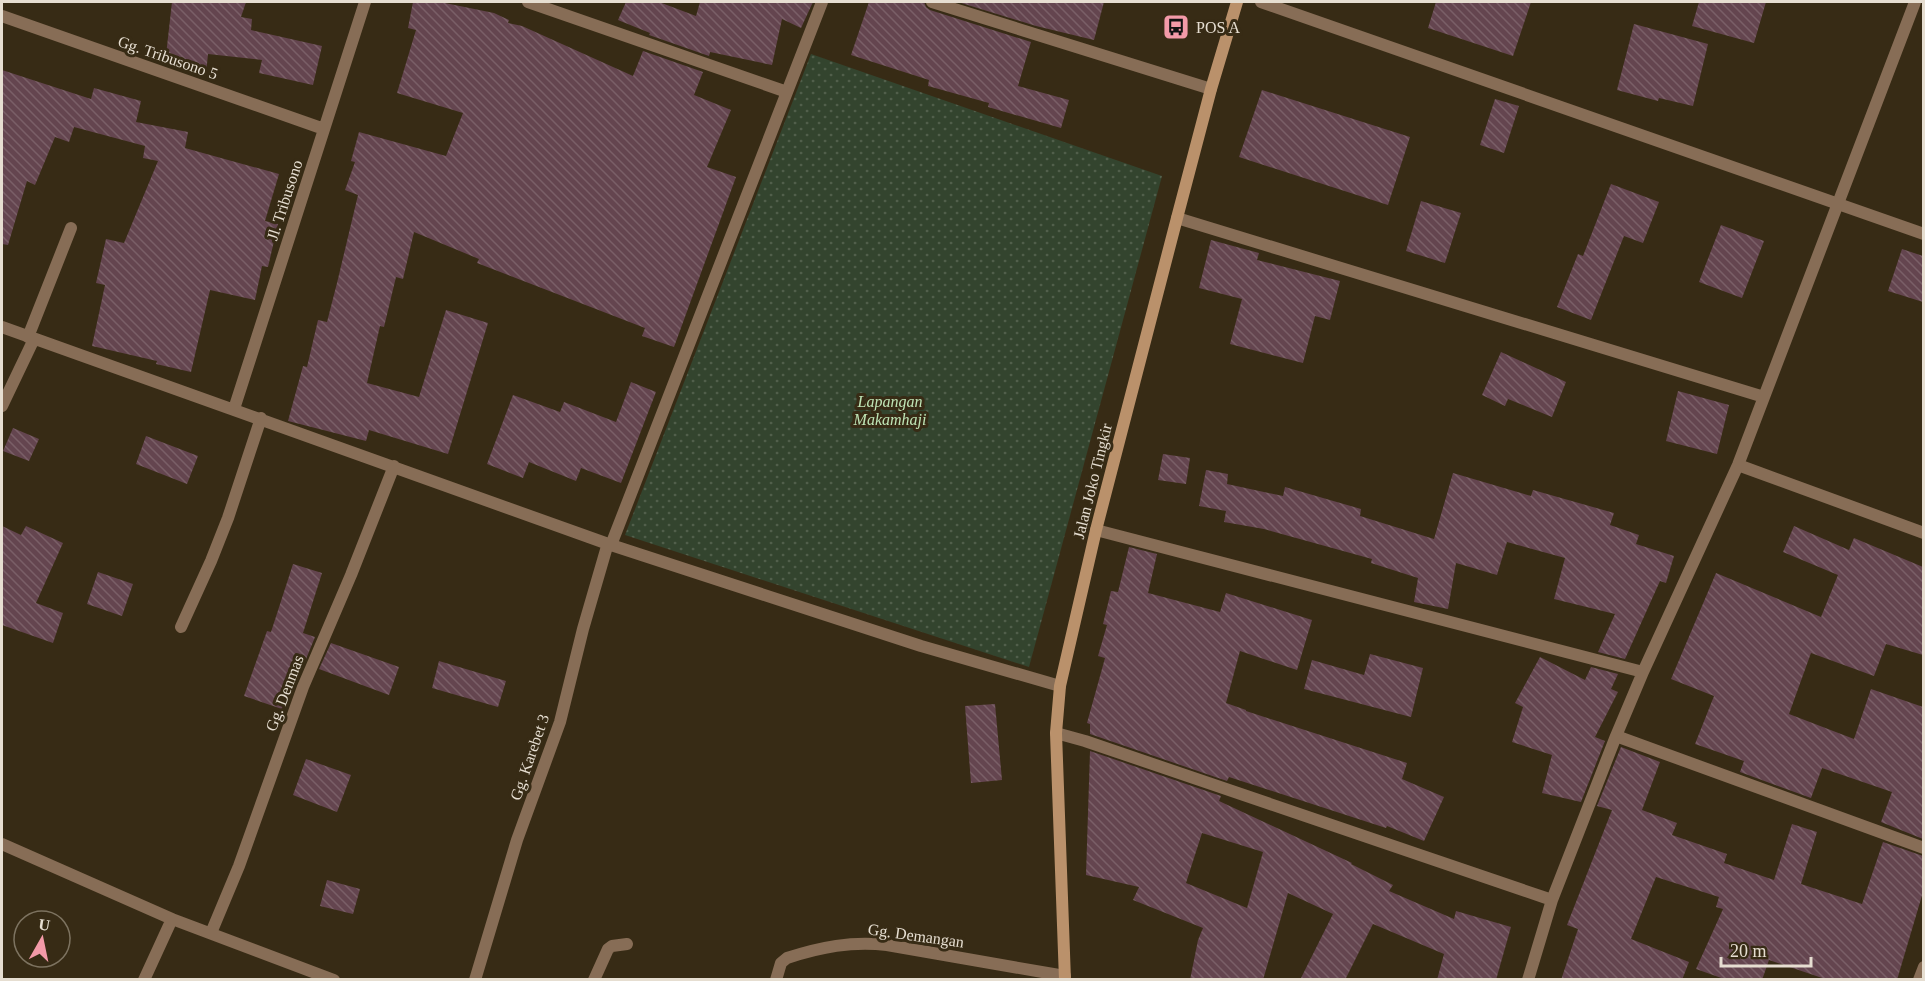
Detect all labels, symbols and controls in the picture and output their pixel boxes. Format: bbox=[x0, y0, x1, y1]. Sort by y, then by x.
bus stop icon: POS A bbox=[1161, 12, 1191, 42]
place label: POS A bbox=[1196, 19, 1240, 36]
street label: Gg. Tribusono 5 bbox=[115, 32, 220, 83]
street label: Jl. Tribusono bbox=[263, 158, 305, 243]
park label: Lapangan Makamhaji bbox=[853, 393, 926, 429]
street label: Jalan Joko Tingkir bbox=[1070, 421, 1116, 541]
street label: Gg. Denmas bbox=[262, 653, 308, 734]
street label: Gg. Karebet 3 bbox=[507, 712, 553, 803]
north arrow bbox=[12, 909, 72, 969]
text: U bbox=[37, 915, 52, 934]
street label: Gg. Demangan bbox=[867, 920, 965, 952]
scale bar bbox=[1721, 930, 1811, 968]
text: 20 m bbox=[1730, 941, 1767, 961]

